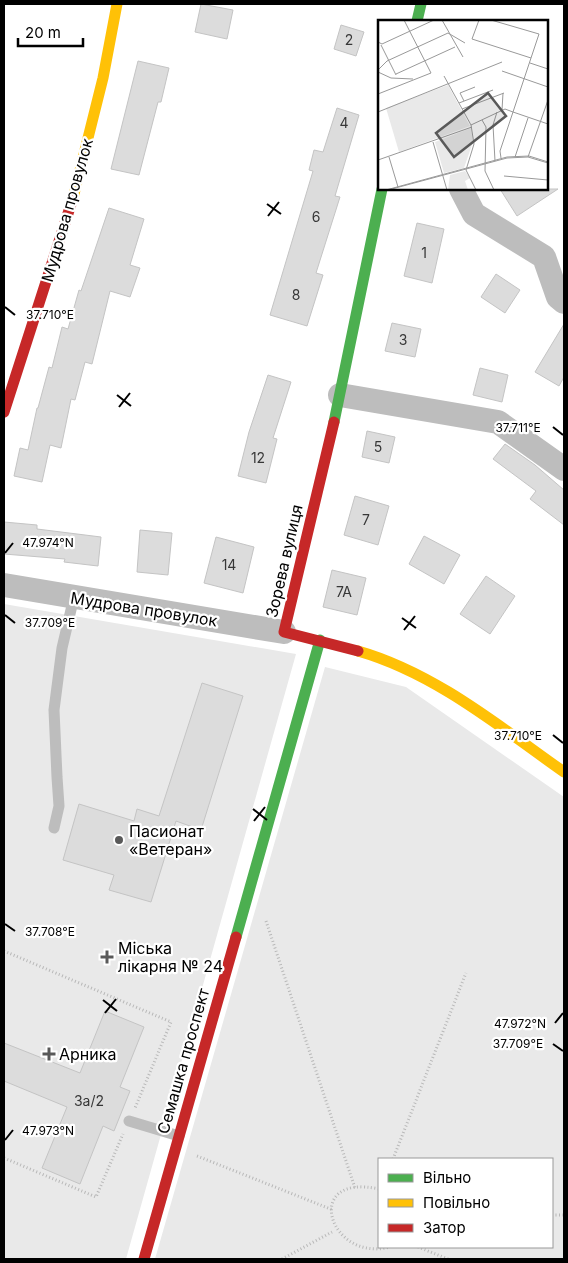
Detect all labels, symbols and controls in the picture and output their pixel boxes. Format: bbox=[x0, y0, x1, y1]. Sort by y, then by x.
scale bar bbox=[18, 15, 82, 47]
inset map bbox=[378, 20, 548, 190]
text: 20 m bbox=[25, 23, 61, 42]
house number: 2 bbox=[345, 31, 353, 48]
house number: 4 bbox=[339, 114, 349, 131]
street label: Мудрова провулок bbox=[37, 136, 97, 284]
house number: 6 bbox=[312, 208, 320, 225]
house number: 1 bbox=[421, 244, 427, 261]
house number: 8 bbox=[292, 286, 300, 303]
text: 37.710°E bbox=[26, 307, 74, 322]
house number: 3 bbox=[399, 331, 407, 348]
text: 37.711°E bbox=[495, 420, 541, 435]
house number: 5 bbox=[374, 438, 382, 455]
house number: 12 bbox=[251, 449, 265, 466]
street label: Зорева вулиця bbox=[261, 502, 307, 620]
house number: 7 bbox=[362, 511, 370, 528]
text: 47.974°N bbox=[22, 535, 74, 550]
house number: 14 bbox=[222, 556, 236, 573]
house number: 7А bbox=[336, 583, 352, 600]
street label: Мудрова провулок bbox=[69, 588, 219, 631]
text: 37.709°E bbox=[25, 615, 75, 630]
text: 37.710°E bbox=[494, 728, 542, 743]
place label: Пасионат «Ветеран» bbox=[129, 821, 212, 859]
marker: Пасионат «Ветеран» bbox=[113, 834, 125, 846]
text: 37.708°E bbox=[25, 924, 75, 939]
place label: Міська лікарня № 24 bbox=[118, 938, 223, 976]
marker: Міська лікарня № 24 bbox=[100, 950, 114, 964]
street label: Семашка проспект bbox=[153, 985, 213, 1136]
text: 47.972°N bbox=[494, 1016, 546, 1031]
text: 37.709°E bbox=[493, 1036, 543, 1051]
place label: Арника bbox=[59, 1044, 116, 1064]
marker: Арника bbox=[43, 1048, 55, 1060]
house number: 3а/2 bbox=[74, 1092, 104, 1109]
text: 47.973°N bbox=[22, 1123, 74, 1138]
legend bbox=[378, 1158, 553, 1248]
text: Вільно bbox=[423, 1168, 471, 1187]
text: Повільно bbox=[423, 1193, 490, 1212]
text: Затор bbox=[423, 1218, 466, 1237]

